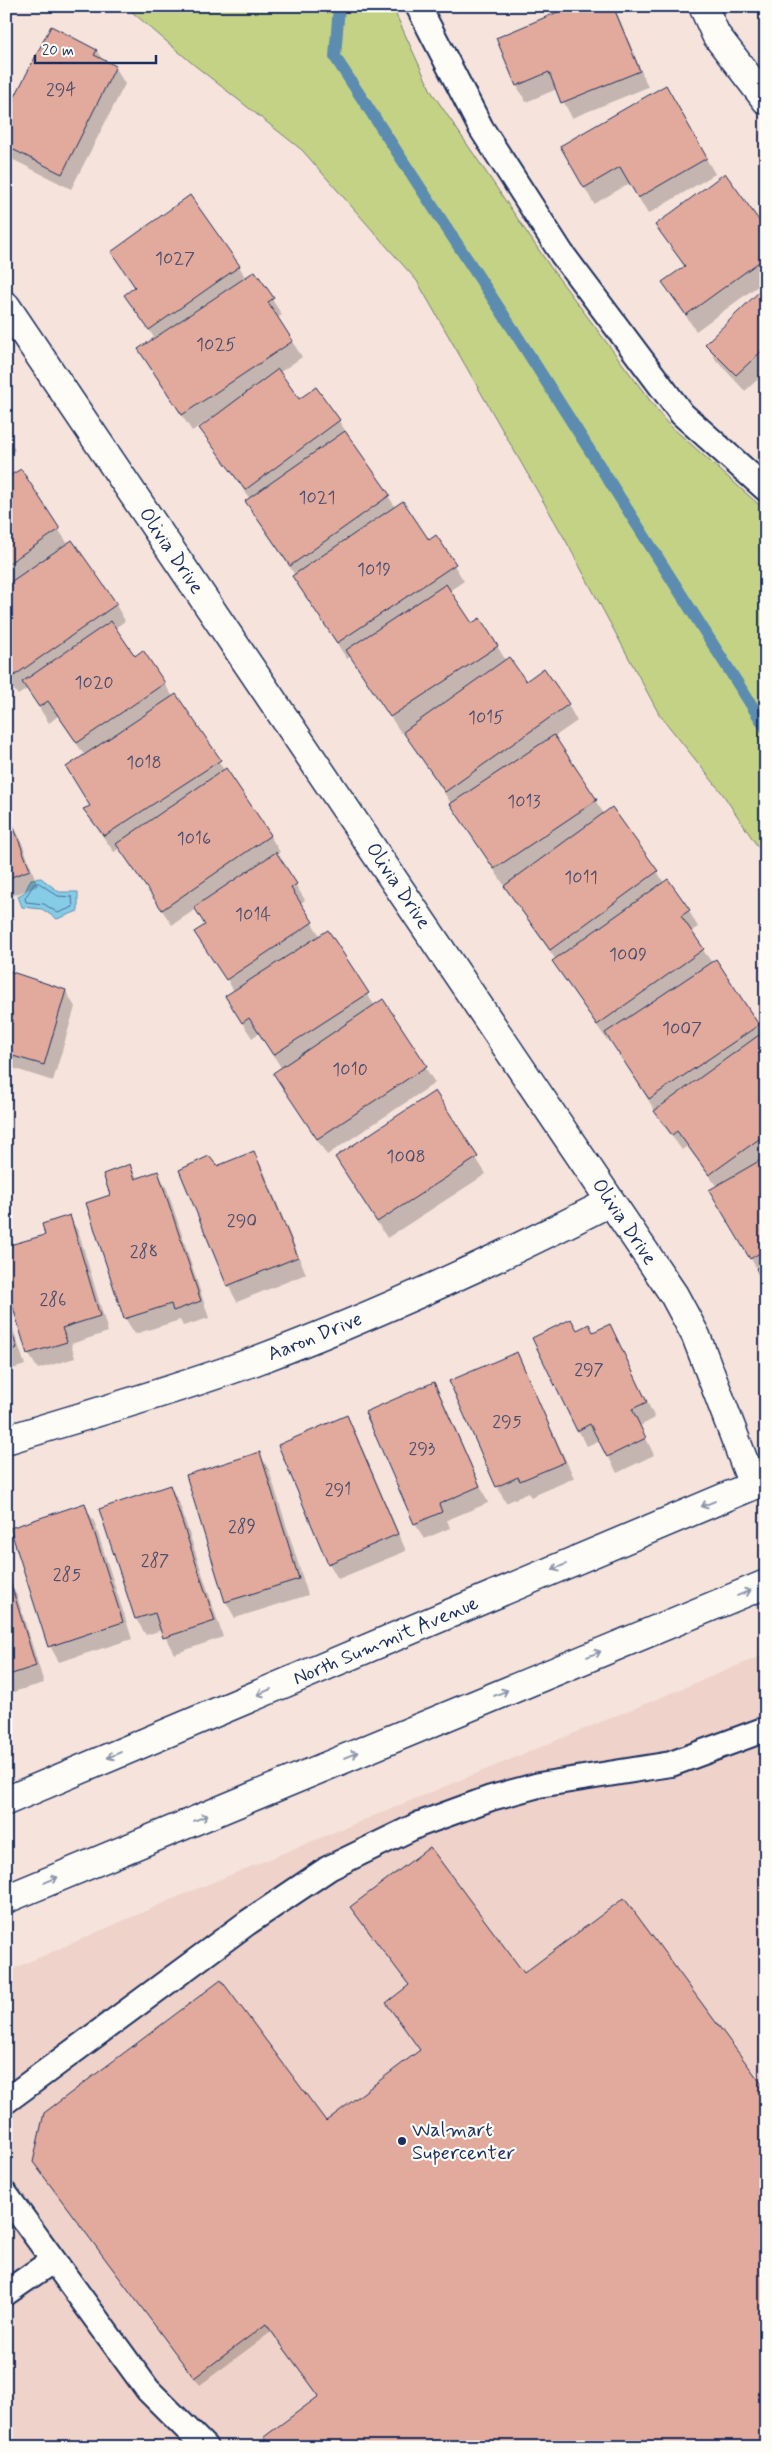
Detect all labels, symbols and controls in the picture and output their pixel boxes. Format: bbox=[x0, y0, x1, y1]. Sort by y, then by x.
scale bar bbox=[35, 32, 156, 64]
text: 20 m bbox=[42, 41, 74, 61]
house number: 294 bbox=[46, 78, 76, 102]
house number: 1027 bbox=[155, 247, 195, 271]
house number: 1025 bbox=[196, 333, 236, 357]
house number: 1021 bbox=[298, 486, 336, 510]
street label: Olivia Drive bbox=[132, 502, 210, 600]
house number: 1019 bbox=[357, 558, 391, 582]
house number: 1020 bbox=[74, 671, 114, 695]
house number: 1015 bbox=[468, 706, 504, 730]
house number: 1018 bbox=[126, 751, 162, 775]
house number: 1013 bbox=[507, 790, 541, 814]
house number: 1016 bbox=[177, 827, 211, 851]
street label: Olivia Drive bbox=[359, 837, 437, 935]
house number: 1011 bbox=[564, 866, 598, 890]
house number: 1014 bbox=[235, 903, 271, 927]
house number: 1009 bbox=[609, 943, 647, 967]
house number: 1007 bbox=[662, 1017, 702, 1041]
house number: 1010 bbox=[332, 1058, 368, 1082]
house number: 1008 bbox=[386, 1145, 426, 1169]
street label: Olivia Drive bbox=[585, 1173, 663, 1271]
house number: 290 bbox=[227, 1209, 257, 1233]
house number: 288 bbox=[130, 1240, 158, 1264]
house number: 286 bbox=[39, 1288, 67, 1312]
street label: Aaron Drive bbox=[264, 1306, 366, 1368]
house number: 297 bbox=[574, 1358, 604, 1382]
house number: 295 bbox=[492, 1410, 522, 1434]
house number: 293 bbox=[409, 1437, 435, 1461]
house number: 291 bbox=[325, 1478, 351, 1502]
one-way arrow bbox=[701, 1500, 716, 1510]
house number: 289 bbox=[228, 1515, 256, 1539]
house number: 287 bbox=[141, 1549, 169, 1573]
house number: 285 bbox=[53, 1563, 81, 1587]
one-way arrow bbox=[552, 1563, 567, 1573]
one-way arrow bbox=[736, 1587, 751, 1597]
street label: North Summit Avenue bbox=[289, 1590, 483, 1692]
one-way arrow bbox=[586, 1649, 601, 1659]
one-way arrow bbox=[493, 1687, 508, 1697]
one-way arrow bbox=[257, 1688, 272, 1698]
one-way arrow bbox=[343, 1750, 358, 1760]
one-way arrow bbox=[107, 1751, 122, 1761]
one-way arrow bbox=[193, 1812, 208, 1822]
one-way arrow bbox=[43, 1875, 58, 1885]
place label: Walmart Supercenter bbox=[412, 2117, 515, 2167]
marker: Walmart Supercenter bbox=[396, 2135, 408, 2147]

